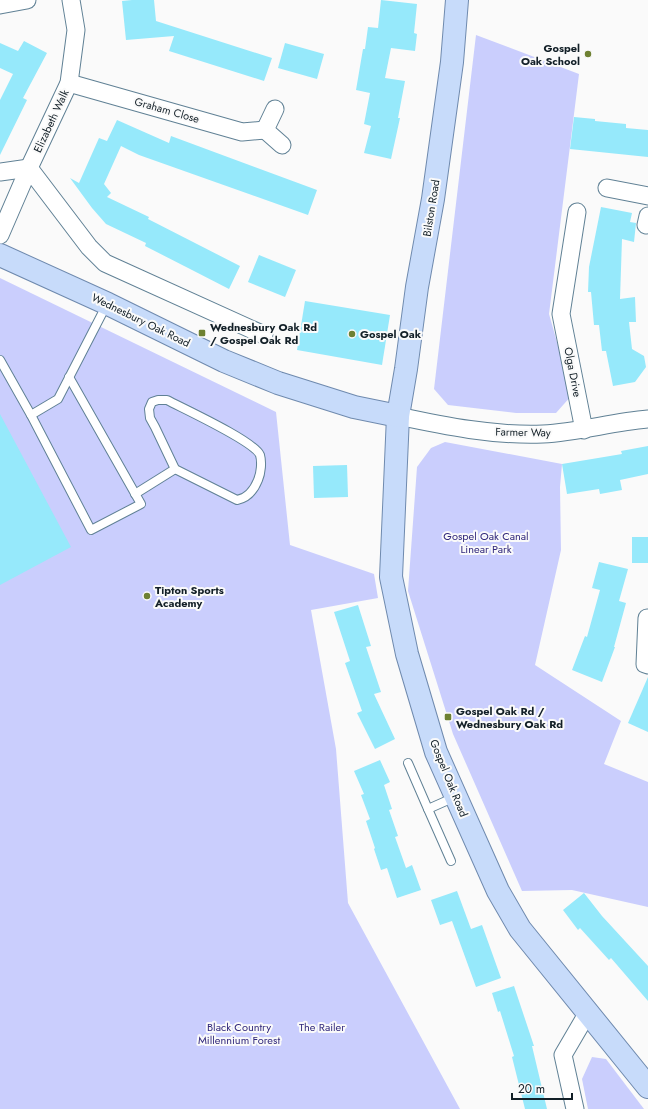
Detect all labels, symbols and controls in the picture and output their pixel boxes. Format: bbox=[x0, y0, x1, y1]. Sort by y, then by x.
place label: Gospel Oak School bbox=[521, 40, 580, 69]
marker: Gospel Oak School bbox=[583, 49, 593, 59]
street label: Elizabeth Walk bbox=[29, 87, 73, 155]
street label: Graham Close bbox=[133, 93, 202, 127]
street label: Bilston Road bbox=[419, 178, 443, 238]
street label: Wednesbury Oak Road bbox=[89, 289, 193, 351]
place label: Wednesbury Oak Rd / Gospel Oak Rd bbox=[210, 319, 317, 348]
place label: Gospel Oak bbox=[360, 326, 422, 342]
marker: Wednesbury Oak Rd / Gospel Oak Rd bbox=[197, 328, 207, 338]
marker: Gospel Oak bbox=[347, 329, 357, 339]
street label: Olga Drive bbox=[560, 346, 586, 399]
street label: Farmer Way bbox=[495, 424, 551, 440]
park label: Gospel Oak Canal Linear Park bbox=[443, 528, 529, 557]
place label: Tipton Sports Academy bbox=[154, 582, 224, 611]
marker: Tipton Sports Academy bbox=[142, 591, 152, 601]
place label: Gospel Oak Rd / Wednesbury Oak Rd bbox=[456, 703, 563, 732]
marker: Gospel Oak Rd / Wednesbury Oak Rd bbox=[443, 712, 453, 722]
street label: Gospel Oak Road bbox=[426, 737, 472, 819]
park label: Black Country Millennium Forest bbox=[198, 1019, 280, 1048]
park label: The Railer bbox=[299, 1019, 345, 1035]
scale bar bbox=[512, 1075, 572, 1101]
text: 20 m bbox=[518, 1080, 545, 1098]

